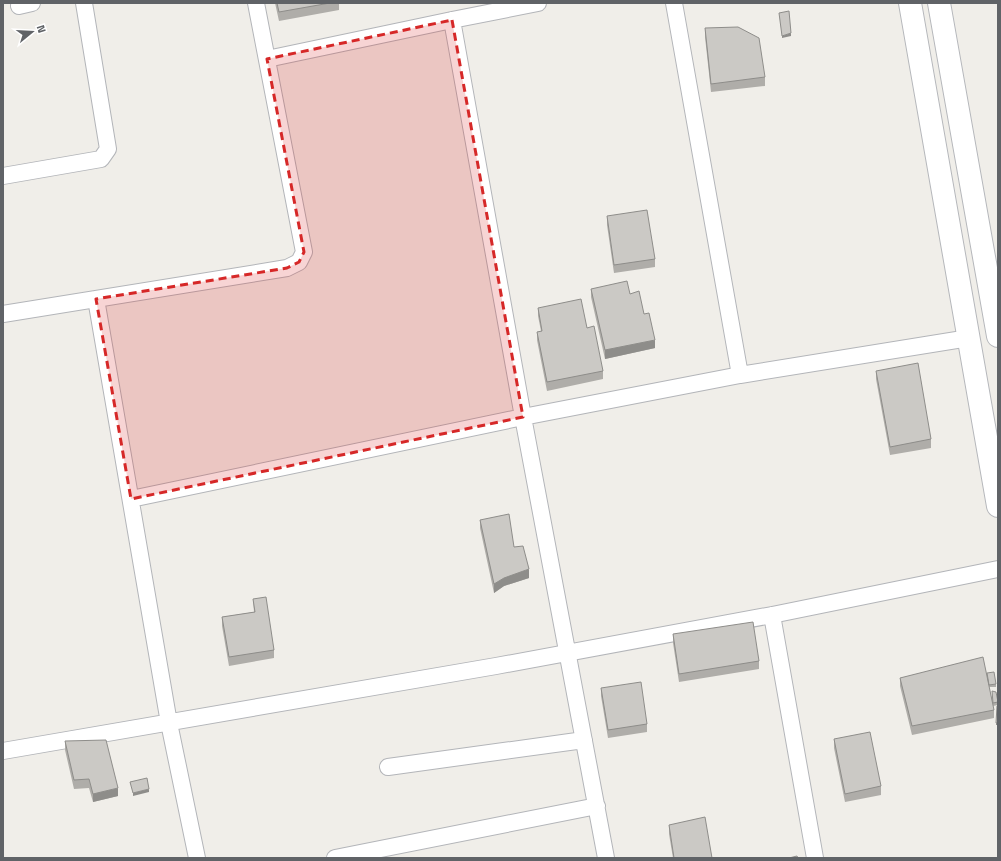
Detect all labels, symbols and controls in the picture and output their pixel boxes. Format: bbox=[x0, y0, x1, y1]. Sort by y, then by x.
north arrow bbox=[12, 12, 52, 52]
text: N bbox=[33, 23, 50, 35]

